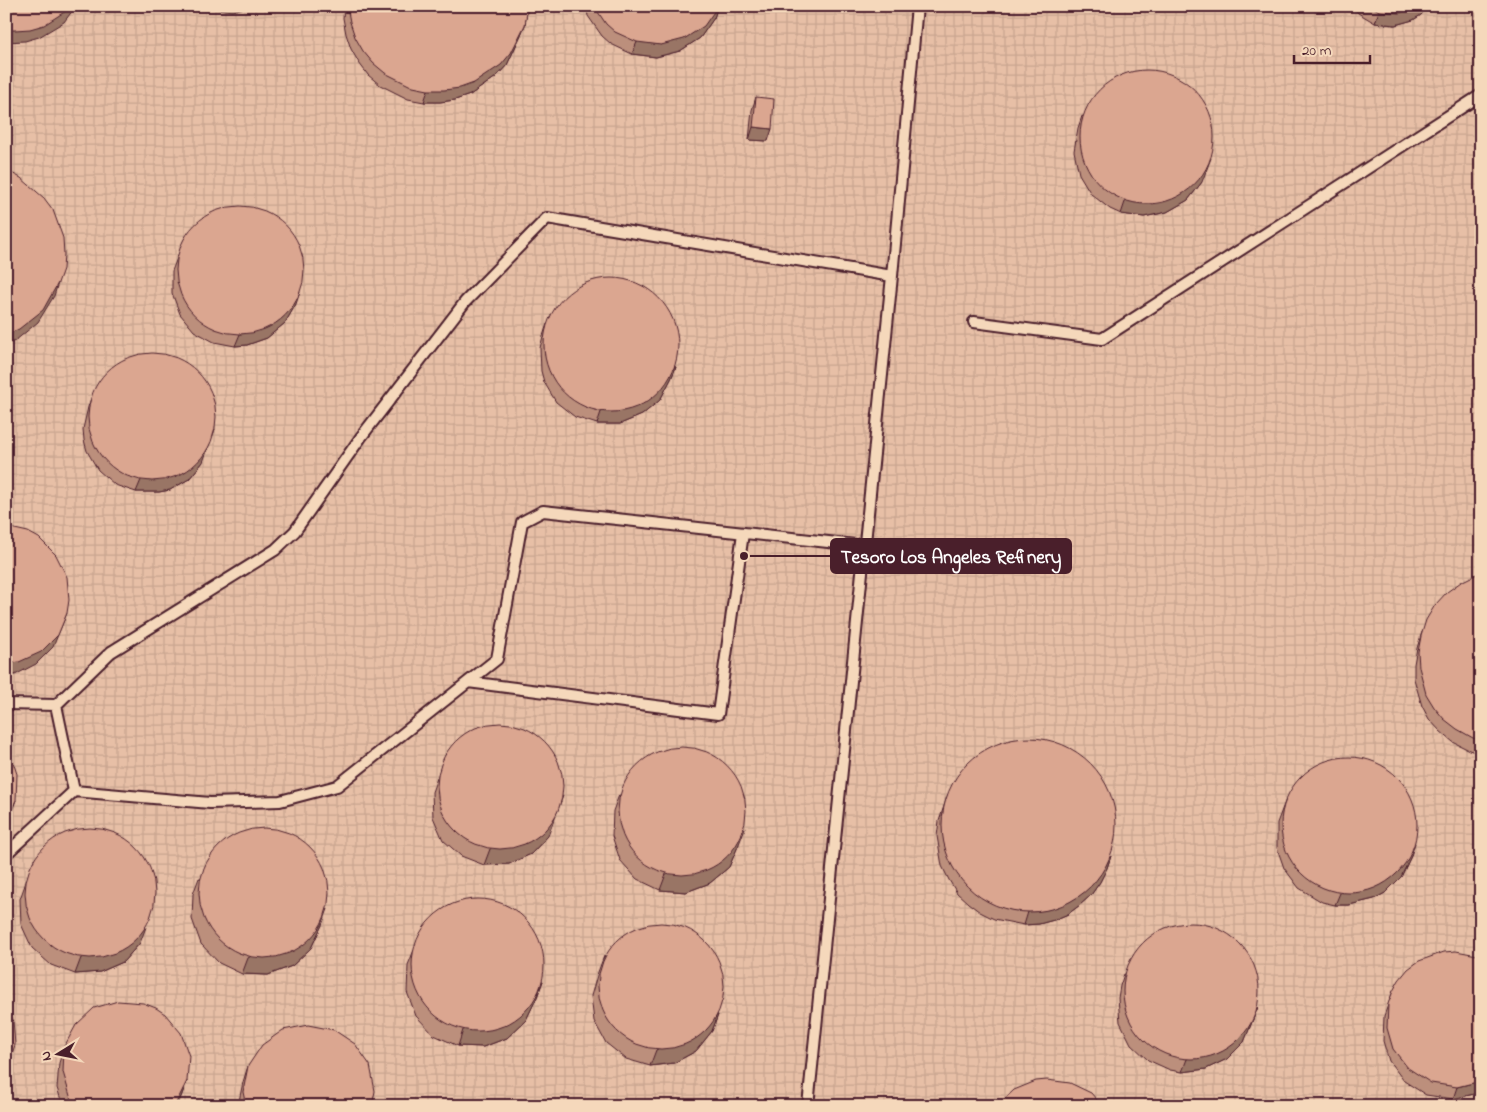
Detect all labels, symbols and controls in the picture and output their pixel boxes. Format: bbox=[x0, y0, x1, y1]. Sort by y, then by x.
scale bar bbox=[1294, 32, 1371, 64]
text: 20 m bbox=[1302, 40, 1332, 62]
callout: Tesoro Los Angeles Refinery bbox=[831, 539, 1071, 573]
text: Tesoro Los Angeles Refinery bbox=[841, 545, 1062, 574]
north arrow bbox=[32, 1030, 82, 1080]
text: N bbox=[36, 1050, 58, 1062]

